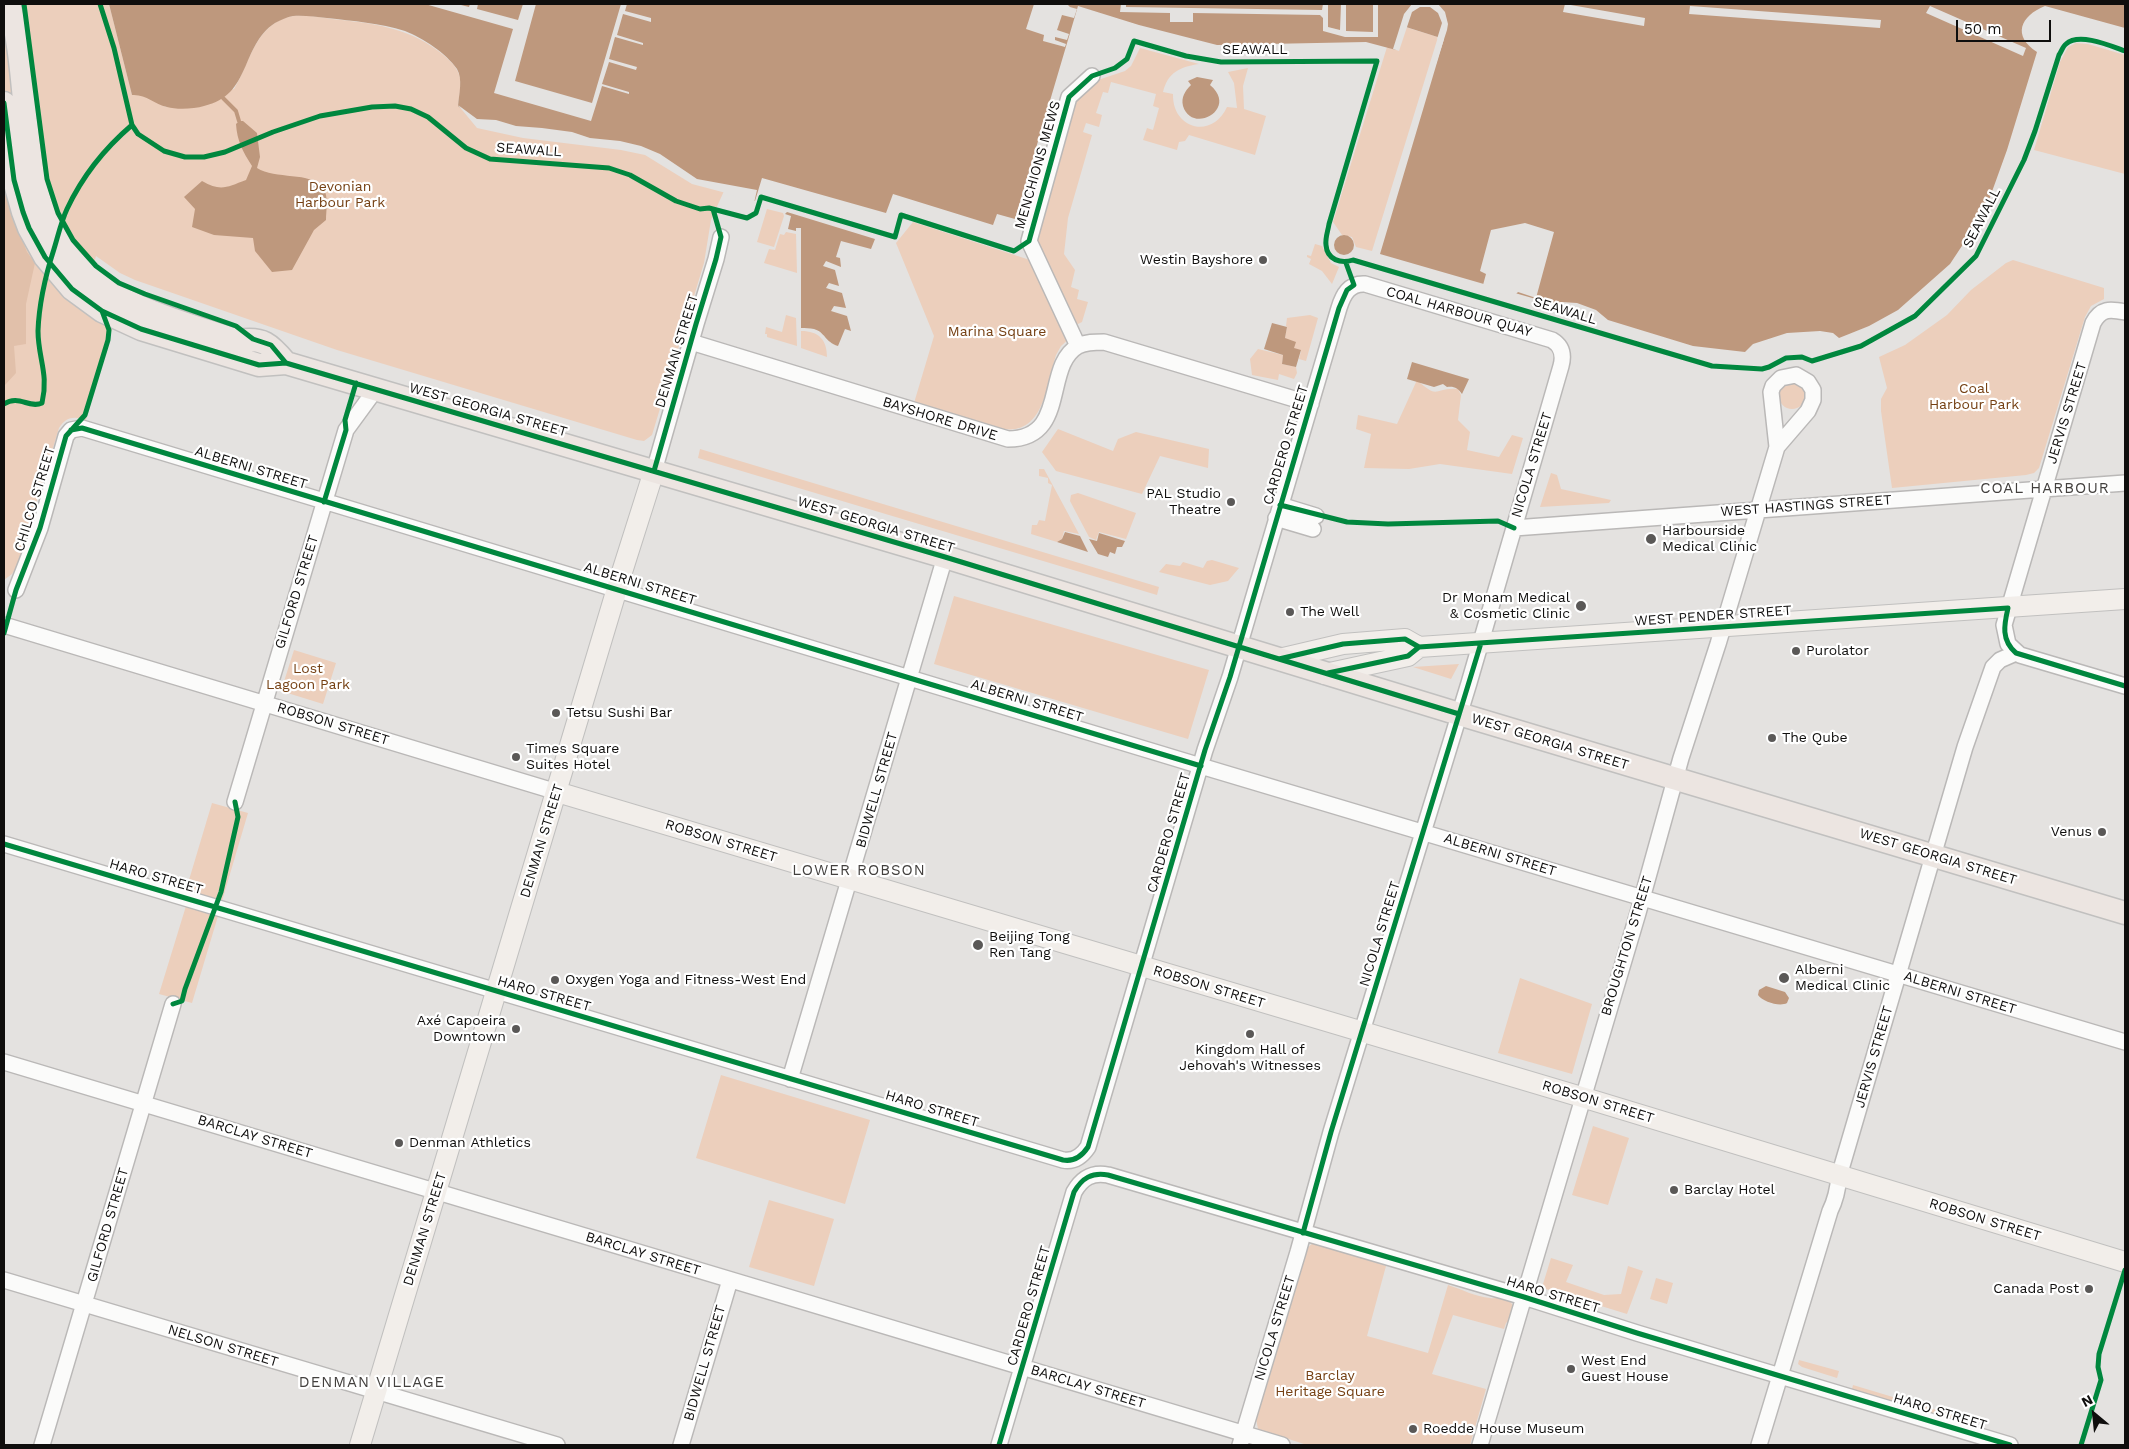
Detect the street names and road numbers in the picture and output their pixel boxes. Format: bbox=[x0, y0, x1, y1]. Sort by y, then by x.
street label: SEAWALL bbox=[1222, 42, 1288, 58]
street label: MENCHIONS MEWS bbox=[1012, 99, 1064, 231]
street label: SEAWALL bbox=[496, 139, 562, 161]
street label: SEAWALL bbox=[1960, 185, 2004, 251]
street label: COAL HARBOUR QUAY bbox=[1384, 283, 1534, 341]
street label: DENMAN STREET bbox=[652, 292, 702, 410]
street label: SEAWALL bbox=[1531, 293, 1599, 329]
street label: JERVIS STREET bbox=[2044, 360, 2090, 466]
street label: WEST GEORGIA STREET bbox=[407, 379, 569, 441]
street label: CARDERO STREET bbox=[1260, 383, 1312, 507]
street label: BAYSHORE DRIVE bbox=[880, 394, 1000, 444]
street label: NICOLA STREET bbox=[1508, 410, 1556, 520]
street label: ALBERNI STREET bbox=[193, 443, 309, 493]
street label: CHILCO STREET bbox=[11, 444, 59, 554]
street label: WEST HASTINGS STREET bbox=[1720, 492, 1892, 520]
street label: WEST GEORGIA STREET bbox=[795, 493, 957, 557]
street label: GILFORD STREET bbox=[272, 533, 322, 651]
street label: ALBERNI STREET bbox=[582, 559, 698, 609]
street label: WEST PENDER STREET bbox=[1634, 602, 1792, 630]
street label: ALBERNI STREET bbox=[969, 676, 1085, 726]
street label: ROBSON STREET bbox=[275, 699, 391, 749]
street label: WEST GEORGIA STREET bbox=[1469, 710, 1631, 774]
street label: BIDWELL STREET bbox=[852, 730, 902, 850]
street label: CARDERO STREET bbox=[1144, 771, 1194, 895]
street label: DENMAN STREET bbox=[517, 782, 567, 900]
street label: ROBSON STREET bbox=[663, 816, 779, 866]
street label: WEST GEORGIA STREET bbox=[1857, 825, 2019, 889]
street label: ALBERNI STREET bbox=[1442, 830, 1558, 880]
street label: HARO STREET bbox=[107, 856, 205, 898]
street label: BROUGHTON STREET bbox=[1598, 874, 1656, 1018]
street label: NICOLA STREET bbox=[1356, 879, 1404, 989]
street label: ROBSON STREET bbox=[1151, 962, 1267, 1012]
street label: ALBERNI STREET bbox=[1902, 968, 2018, 1018]
street label: HARO STREET bbox=[495, 973, 593, 1015]
street label: JERVIS STREET bbox=[1851, 1004, 1897, 1110]
street label: ROBSON STREET bbox=[1540, 1077, 1656, 1127]
street label: HARO STREET bbox=[883, 1087, 981, 1131]
street label: BARCLAY STREET bbox=[196, 1112, 314, 1162]
street label: GILFORD STREET bbox=[84, 1166, 132, 1284]
street label: DENMAN STREET bbox=[400, 1170, 450, 1288]
street label: ROBSON STREET bbox=[1927, 1195, 2043, 1245]
street label: BARCLAY STREET bbox=[584, 1229, 702, 1279]
street label: CARDERO STREET bbox=[1004, 1244, 1054, 1368]
street label: NICOLA STREET bbox=[1251, 1273, 1299, 1383]
street label: HARO STREET bbox=[1504, 1273, 1602, 1317]
street label: BIDWELL STREET bbox=[680, 1303, 730, 1423]
street label: NELSON STREET bbox=[166, 1321, 280, 1371]
street label: BARCLAY STREET bbox=[1029, 1362, 1147, 1412]
street label: HARO STREET bbox=[1891, 1390, 1989, 1434]

